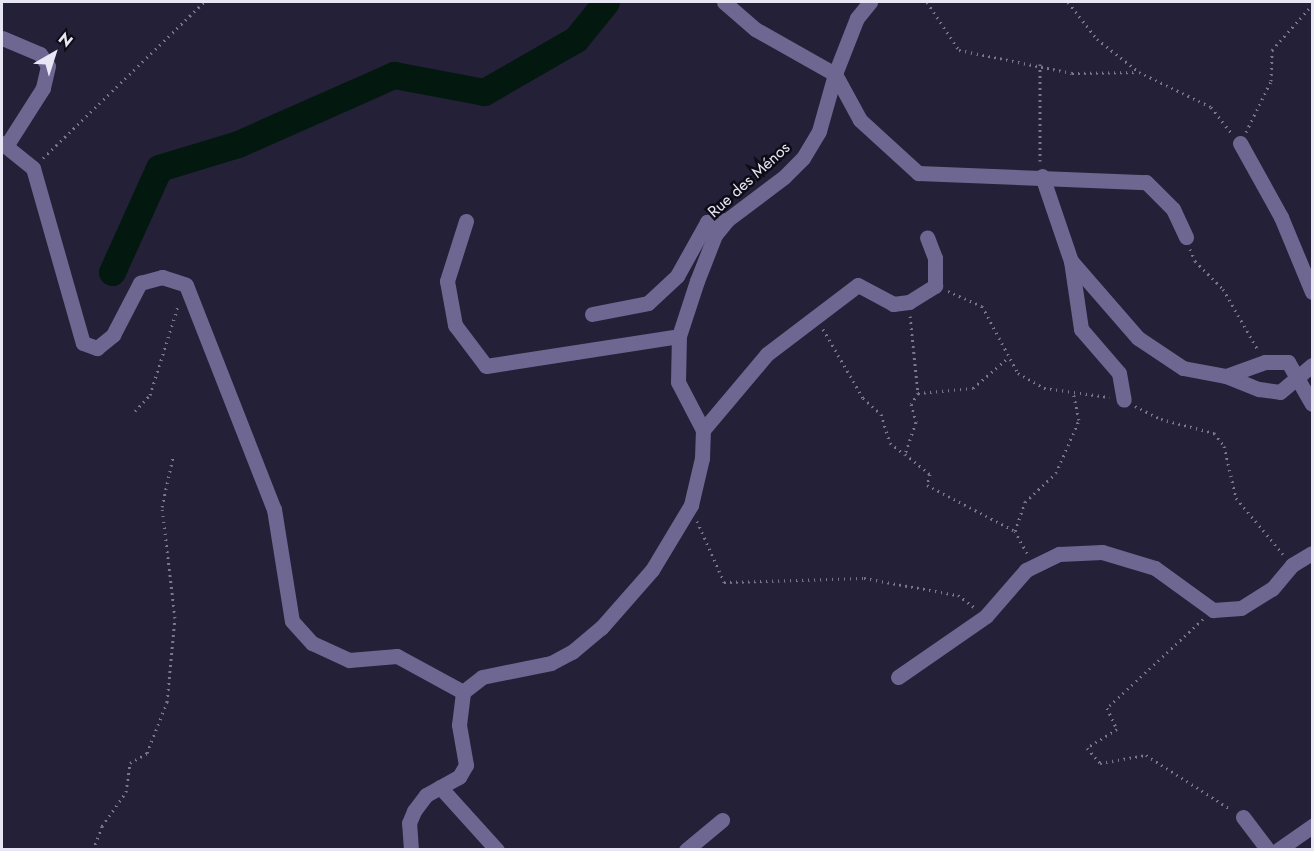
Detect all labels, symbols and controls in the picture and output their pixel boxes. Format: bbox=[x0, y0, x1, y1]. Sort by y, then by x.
north arrow bbox=[24, 24, 84, 84]
text: N bbox=[53, 27, 78, 53]
street label: Rue des Ménos bbox=[704, 138, 794, 222]

